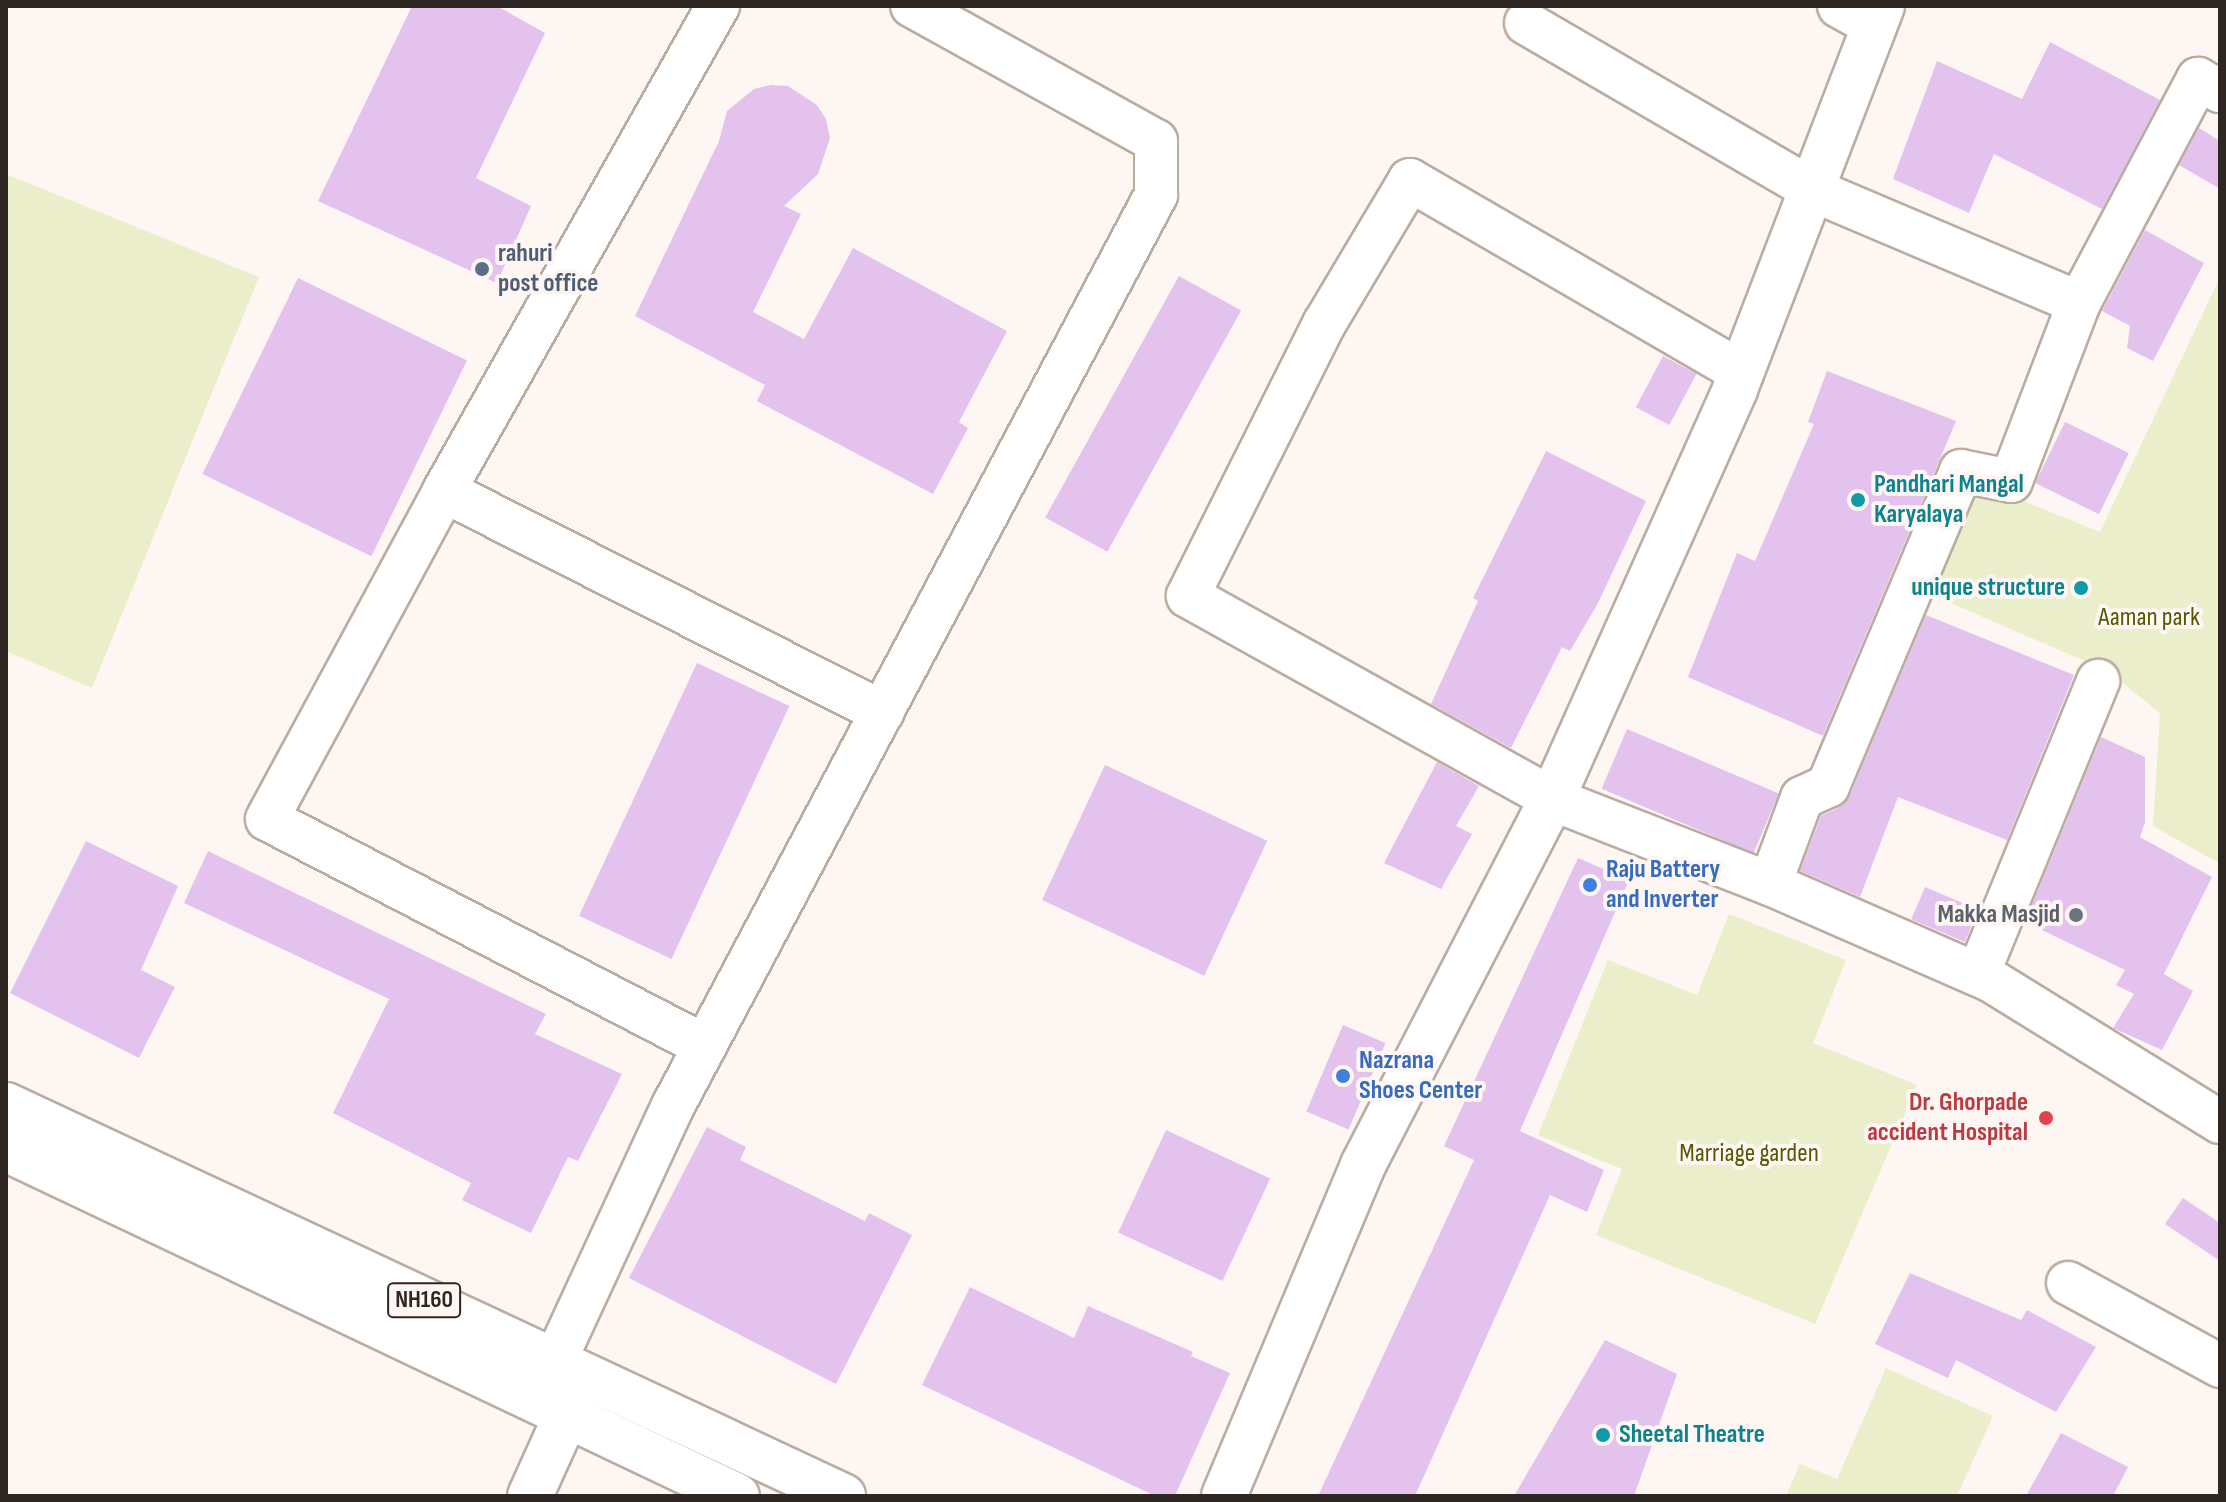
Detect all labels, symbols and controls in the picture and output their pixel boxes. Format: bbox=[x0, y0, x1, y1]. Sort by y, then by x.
place label: rahuri post office bbox=[498, 238, 598, 300]
marker: rahuri post office bbox=[473, 260, 491, 278]
place label: Pandhari Mangal Karyalaya bbox=[1874, 469, 2024, 530]
marker: Pandhari Mangal Karyalaya bbox=[1849, 491, 1867, 509]
place label: unique structure bbox=[1911, 572, 2065, 604]
marker: unique structure bbox=[2072, 579, 2090, 597]
park label: Aaman park bbox=[2098, 602, 2200, 634]
place label: Raju Battery and Inverter bbox=[1606, 854, 1720, 916]
marker: Raju Battery and Inverter bbox=[1581, 876, 1599, 894]
place label: Makka Masjid bbox=[1938, 899, 2060, 931]
marker: Makka Masjid bbox=[2067, 906, 2085, 924]
place label: Nazrana Shoes Center bbox=[1359, 1045, 1482, 1106]
marker: Nazrana Shoes Center bbox=[1334, 1067, 1352, 1085]
place label: Dr. Ghorpade accident Hospital bbox=[1867, 1087, 2028, 1148]
marker: Dr. Ghorpade accident Hospital bbox=[2035, 1107, 2057, 1129]
park label: Marriage garden bbox=[1679, 1138, 1819, 1170]
road number: NH160 bbox=[386, 1280, 462, 1320]
place label: Sheetal Theatre bbox=[1619, 1419, 1765, 1451]
marker: Sheetal Theatre bbox=[1594, 1426, 1612, 1444]

